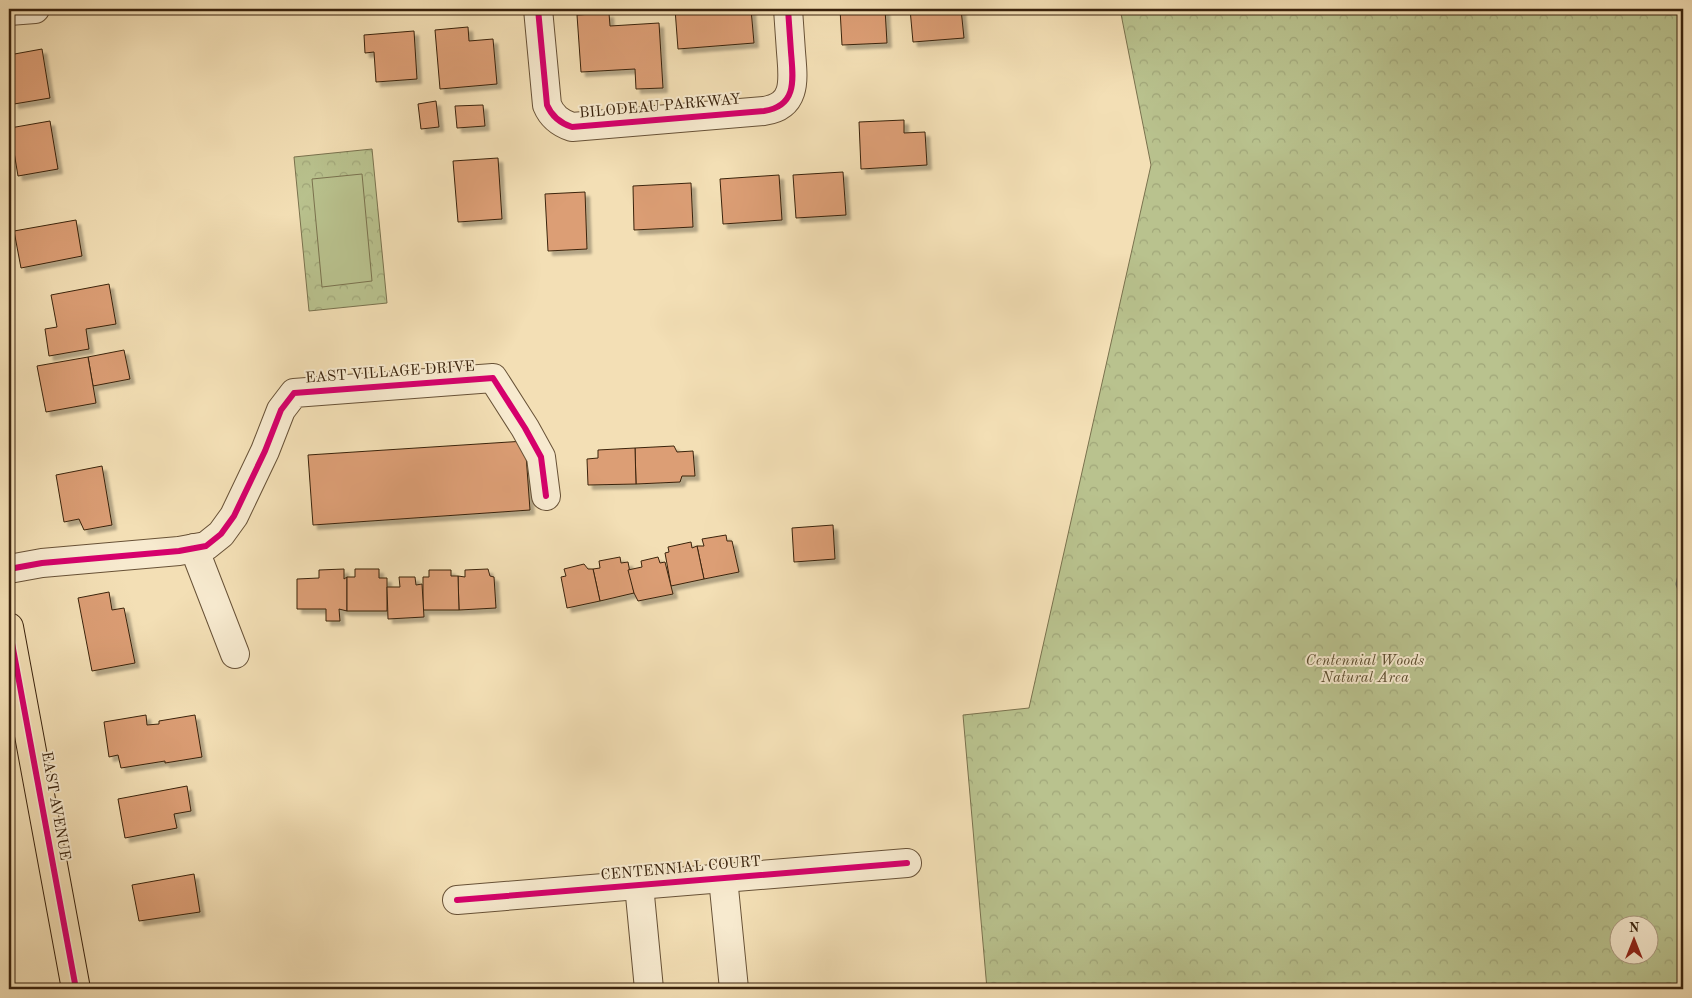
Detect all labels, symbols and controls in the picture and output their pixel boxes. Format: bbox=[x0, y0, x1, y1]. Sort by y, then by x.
street label: BILODEAU PARKWAY bbox=[579, 92, 741, 122]
street label: EAST VILLAGE DRIVE bbox=[305, 360, 475, 386]
park label: Centennial Woods Natural Area bbox=[1306, 654, 1424, 686]
street label: EAST AVENUE bbox=[38, 750, 72, 862]
street label: CENTENNIAL COURT bbox=[600, 855, 762, 883]
north arrow bbox=[1610, 916, 1660, 966]
text: N bbox=[1629, 921, 1640, 935]

